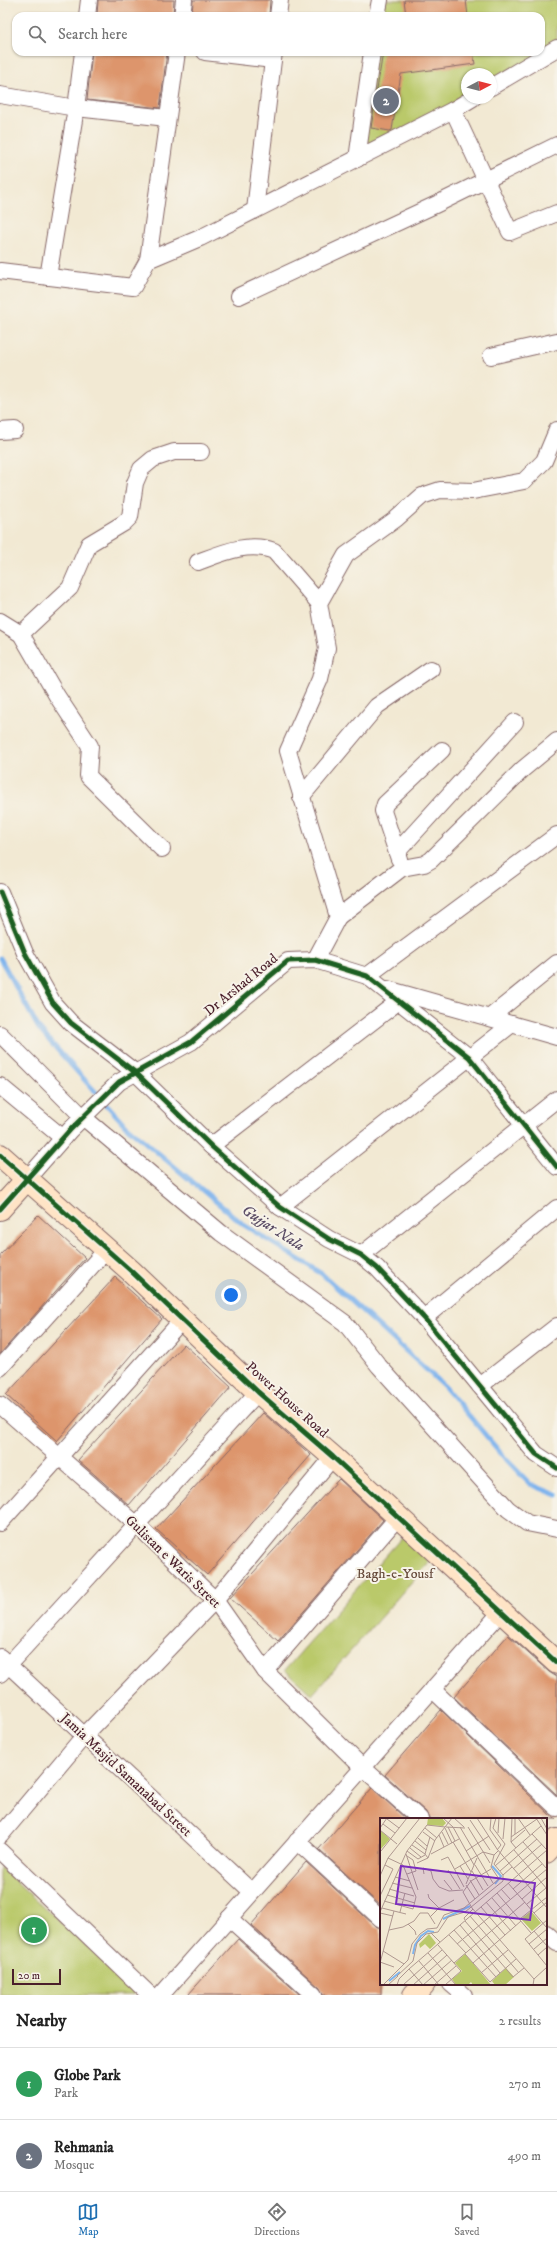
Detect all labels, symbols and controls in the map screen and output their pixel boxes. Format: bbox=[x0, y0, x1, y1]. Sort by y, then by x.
search box bbox=[12, 12, 545, 56]
icon: search bbox=[26, 23, 48, 45]
text: Search here bbox=[58, 25, 127, 44]
north arrow bbox=[461, 68, 497, 104]
pin: 2 bbox=[373, 86, 399, 116]
street label: Dr Arshad Road bbox=[200, 950, 282, 1020]
water label: Gujjar Nala bbox=[238, 1201, 308, 1255]
your location bbox=[221, 1285, 241, 1305]
street label: Power House Road bbox=[242, 1358, 332, 1442]
street label: Gulistan e Waris Street bbox=[121, 1512, 225, 1613]
park label: Bagh-e-Yousf bbox=[357, 1565, 436, 1583]
street label: Jamia Masjid Samanabad Street bbox=[55, 1708, 196, 1841]
inset map bbox=[380, 1818, 547, 1985]
pin: 1 bbox=[21, 1915, 47, 1945]
scale bar bbox=[12, 1967, 61, 1986]
text: 20 m bbox=[18, 1969, 40, 1983]
text: Nearby bbox=[16, 2010, 66, 2032]
text: 2 results bbox=[499, 2013, 541, 2029]
text: Globe Park bbox=[54, 2066, 121, 2085]
text: 1 bbox=[27, 2076, 31, 2092]
text: 270 m bbox=[509, 2076, 541, 2092]
text: Park bbox=[54, 2085, 78, 2101]
text: Rehmania bbox=[54, 2138, 114, 2157]
text: 2 bbox=[26, 2148, 32, 2164]
text: 490 m bbox=[507, 2148, 541, 2164]
text: Mosque bbox=[54, 2157, 94, 2173]
tab: Map bbox=[77, 2201, 99, 2239]
tab: Directions bbox=[254, 2201, 300, 2239]
tab: Saved bbox=[454, 2201, 480, 2239]

